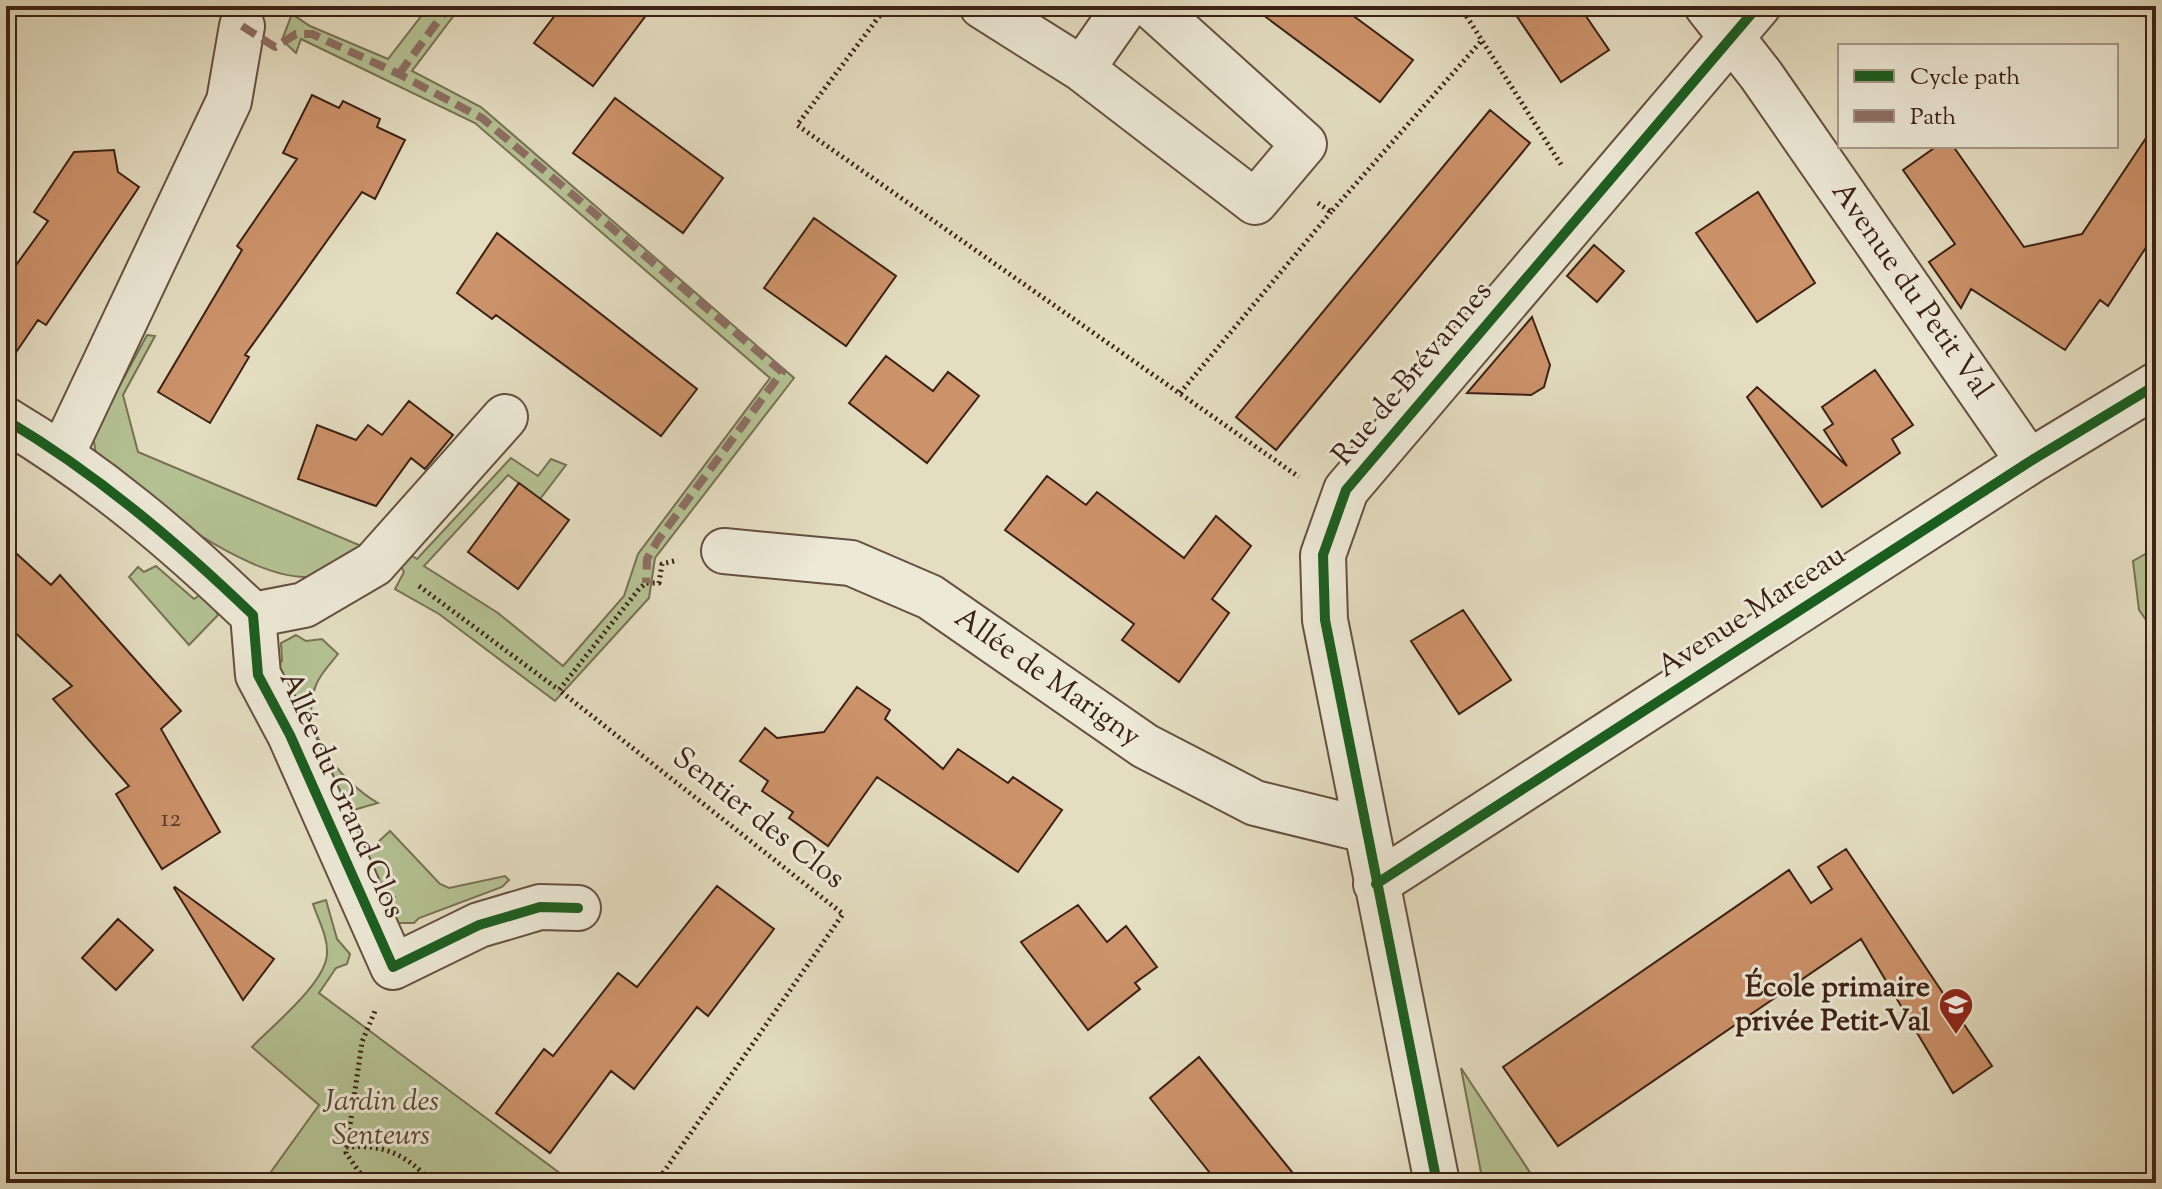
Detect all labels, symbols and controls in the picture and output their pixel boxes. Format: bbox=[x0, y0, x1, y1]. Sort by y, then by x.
legend bbox=[1838, 44, 2118, 148]
text: Cycle path bbox=[1910, 61, 2020, 95]
text: Path bbox=[1910, 101, 1956, 135]
street label: Avenue du Petit Val bbox=[1820, 174, 2002, 408]
street label: Rue de Brévannes bbox=[1323, 272, 1503, 476]
street label: Avenue Marceau bbox=[1649, 535, 1855, 689]
street label: Allée de Marigny bbox=[945, 598, 1149, 759]
street label: Allée du Grand Clos bbox=[267, 665, 415, 925]
street label: Sentier des Clos bbox=[662, 738, 854, 900]
house number: 12 bbox=[160, 801, 182, 838]
place label: École primaire privée Petit-Val bbox=[1735, 967, 1931, 1044]
school or university icon: École primaire privée Petit-Val bbox=[1937, 986, 1975, 1036]
park label: Jardin des Senteurs bbox=[322, 1081, 439, 1158]

